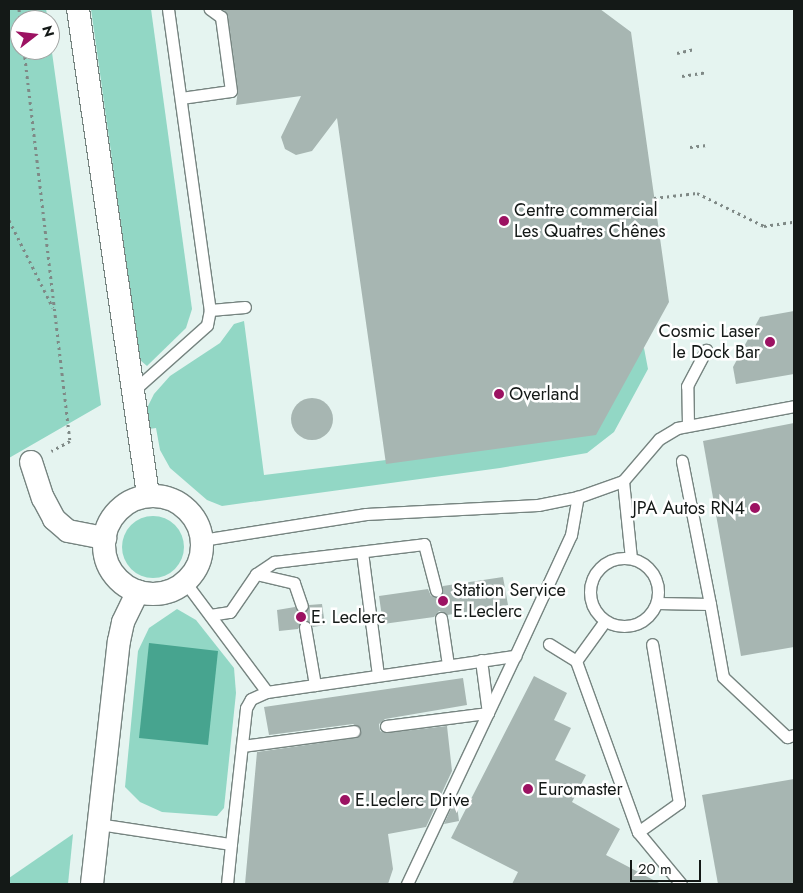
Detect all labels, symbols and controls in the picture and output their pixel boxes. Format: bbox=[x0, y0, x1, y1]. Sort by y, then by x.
north arrow bbox=[10, 10, 60, 60]
text: N bbox=[37, 23, 60, 39]
place label: Centre commercial Les Quatres Chênes bbox=[514, 200, 666, 242]
marker: Centre commercial Les Quatres Chênes bbox=[498, 215, 510, 227]
place label: Cosmic Laser le Dock Bar bbox=[658, 321, 760, 364]
marker: Cosmic Laser le Dock Bar bbox=[764, 336, 776, 348]
place label: Overland bbox=[509, 383, 579, 405]
marker: Overland bbox=[493, 388, 505, 400]
place label: JPA Autos RN4 bbox=[633, 497, 745, 519]
marker: JPA Autos RN4 bbox=[749, 502, 761, 514]
place label: Station Service E.Leclerc bbox=[453, 580, 566, 622]
marker: Station Service E.Leclerc bbox=[437, 595, 449, 607]
place label: E. Leclerc bbox=[311, 606, 386, 628]
marker: E. Leclerc bbox=[295, 611, 307, 623]
place label: Euromaster bbox=[538, 778, 623, 800]
marker: Euromaster bbox=[522, 783, 534, 795]
place label: E.Leclerc Drive bbox=[355, 789, 470, 811]
marker: E.Leclerc Drive bbox=[339, 794, 351, 806]
scale bar bbox=[633, 850, 704, 882]
text: 20 m bbox=[638, 858, 672, 880]

